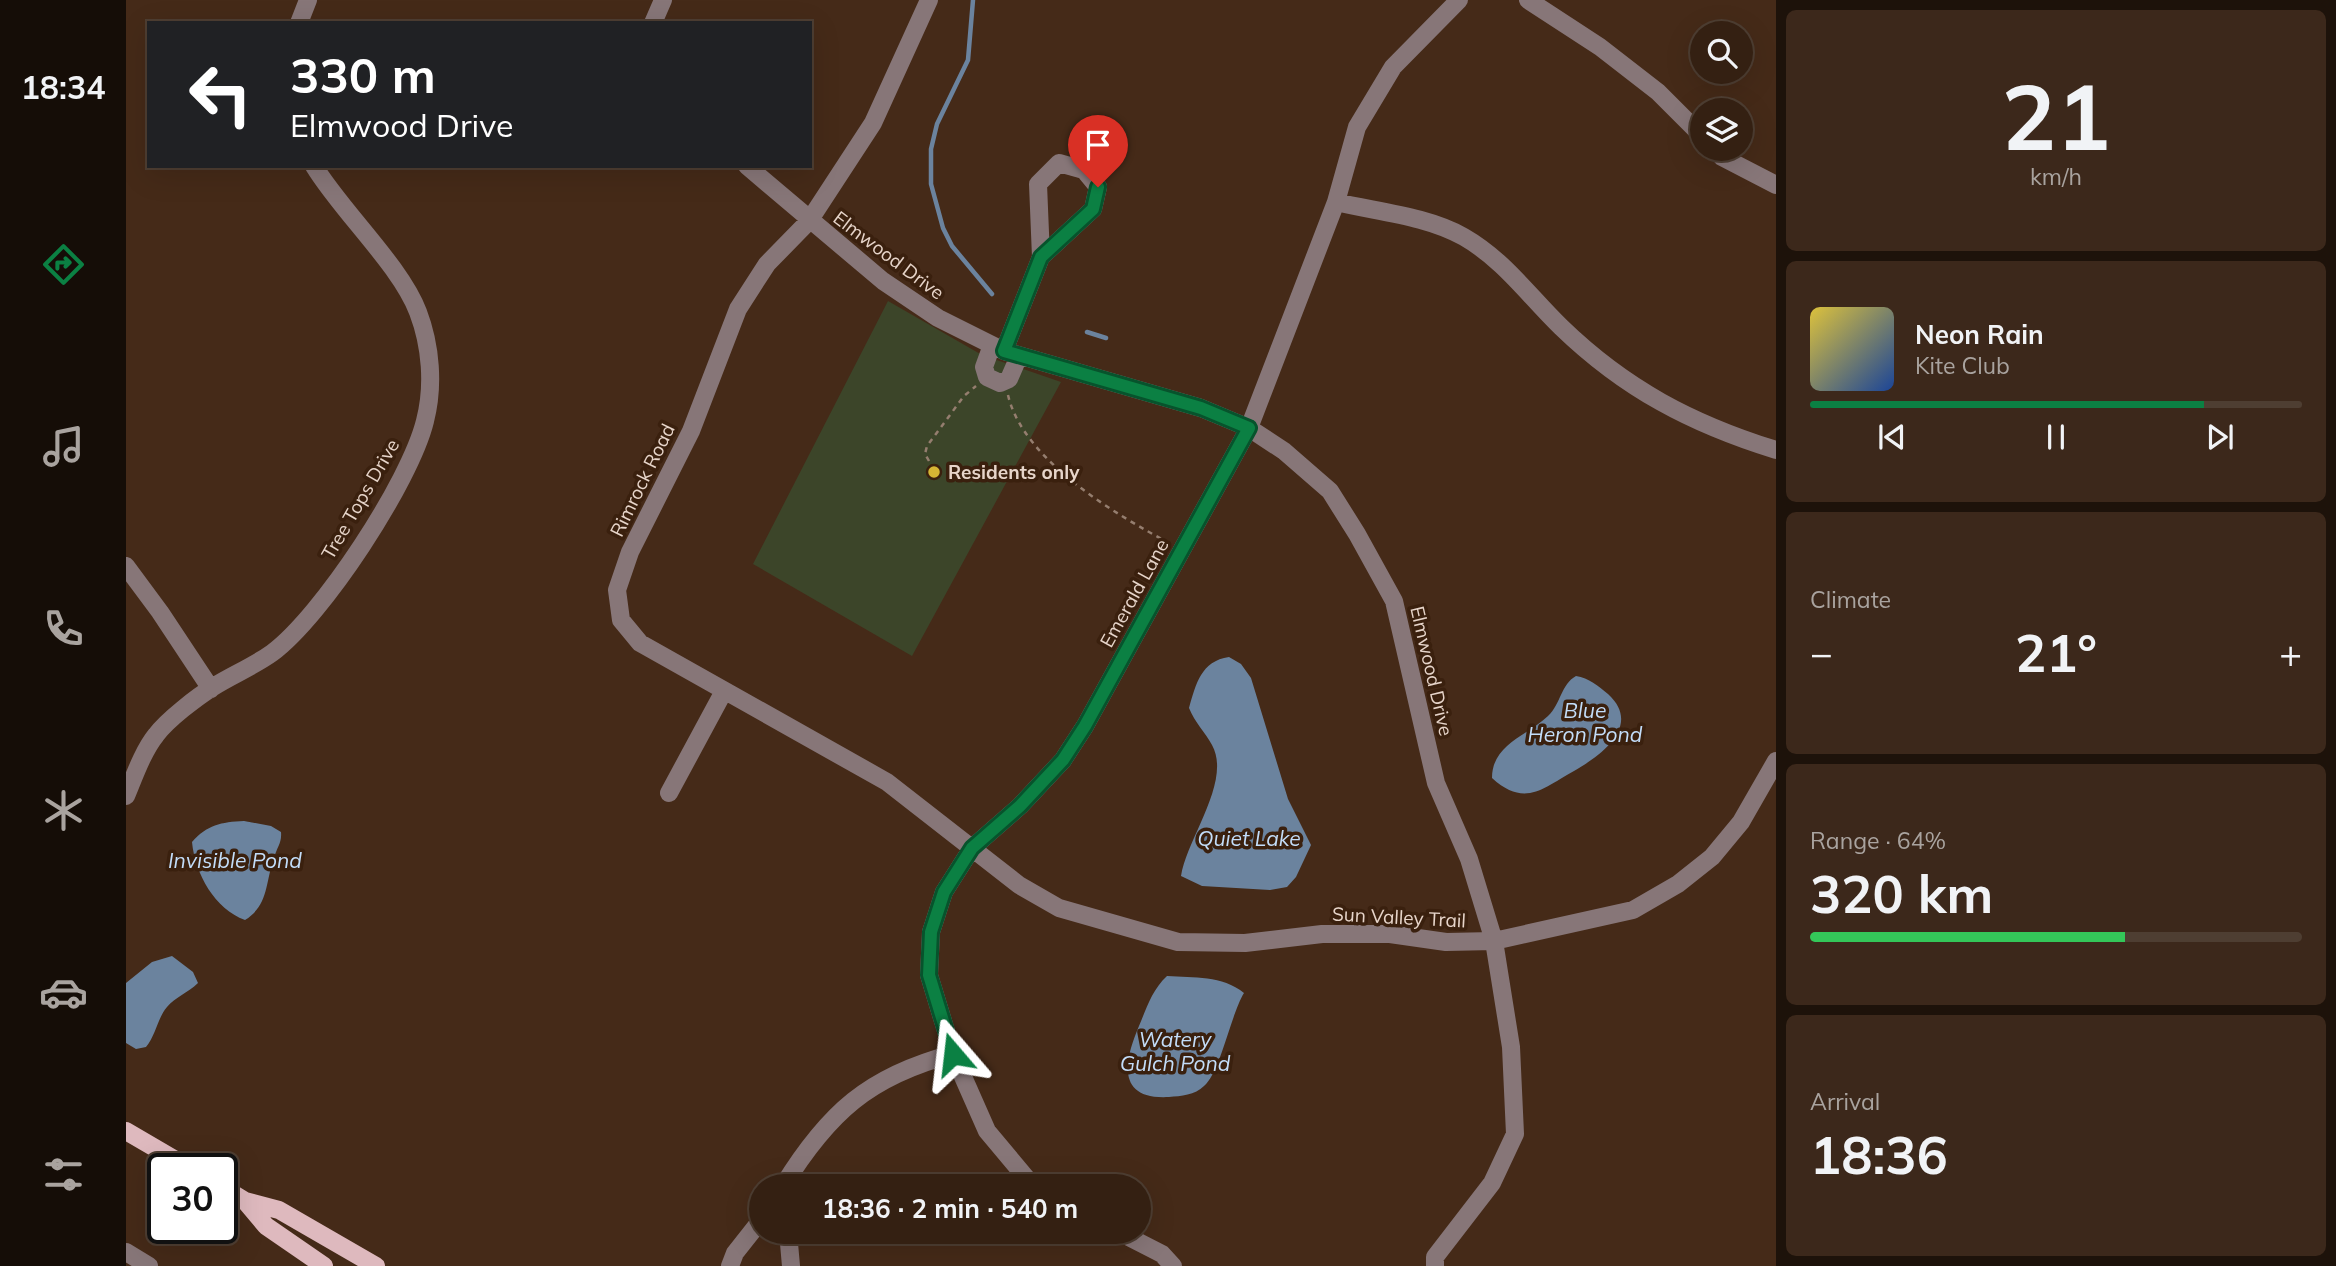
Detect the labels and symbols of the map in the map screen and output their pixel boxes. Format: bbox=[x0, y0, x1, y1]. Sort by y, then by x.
pin bbox=[1068, 115, 1128, 187]
street label: Elmwood Drive bbox=[829, 206, 949, 304]
street label: Rimrock Road bbox=[604, 420, 680, 540]
street label: Tree Tops Drive bbox=[316, 435, 404, 563]
place label: Residents only bbox=[948, 460, 1080, 484]
marker: Residents only bbox=[926, 464, 942, 480]
street label: Emerald Lane bbox=[1094, 534, 1174, 652]
street label: Elmwood Drive bbox=[1405, 604, 1459, 738]
water label: Blue Heron Pond bbox=[1528, 697, 1643, 747]
water label: Quiet Lake bbox=[1197, 825, 1301, 851]
water label: Invisible Pond bbox=[168, 847, 302, 873]
street label: Sun Valley Trail bbox=[1331, 902, 1467, 932]
position arrow bbox=[916, 1017, 990, 1091]
water label: Watery Gulch Pond bbox=[1120, 1026, 1231, 1076]
speed limit sign: 30 bbox=[147, 1153, 238, 1244]

